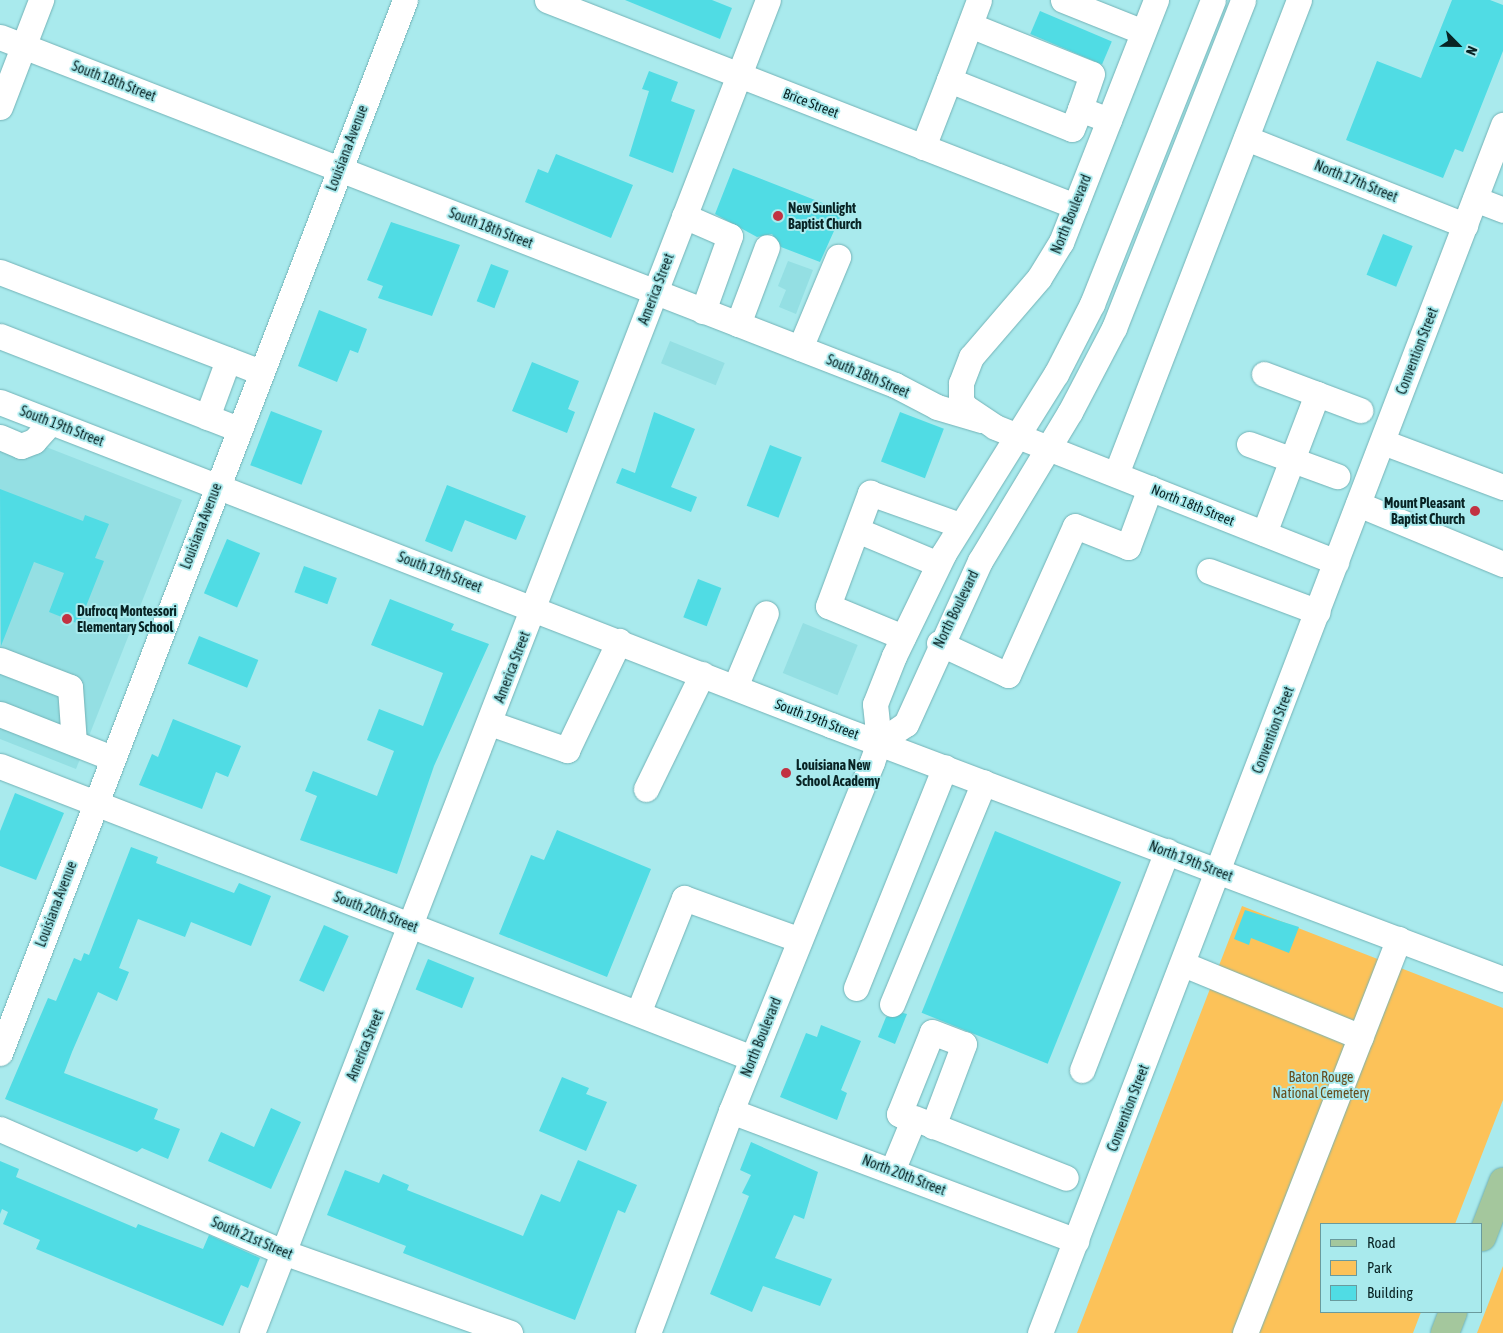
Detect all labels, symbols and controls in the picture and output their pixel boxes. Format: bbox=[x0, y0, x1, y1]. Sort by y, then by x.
north arrow bbox=[1433, 20, 1483, 70]
text: N bbox=[1463, 44, 1481, 58]
street label: South 18th Street bbox=[70, 57, 158, 105]
street label: Brice Street bbox=[781, 85, 841, 121]
street label: Louisiana Avenue bbox=[323, 103, 371, 193]
street label: North 17th Street bbox=[1312, 157, 1400, 205]
street label: North Boulevard bbox=[1047, 172, 1095, 256]
place label: New Sunlight Baptist Church bbox=[788, 200, 862, 232]
street label: South 18th Street bbox=[447, 204, 535, 252]
marker: New Sunlight Baptist Church bbox=[772, 210, 784, 222]
street label: America Street bbox=[635, 251, 677, 327]
street label: Convention Street bbox=[1393, 305, 1441, 397]
street label: South 18th Street bbox=[824, 351, 912, 401]
street label: South 19th Street bbox=[18, 402, 106, 450]
street label: Louisiana Avenue bbox=[177, 481, 225, 571]
street label: North 18th Street bbox=[1149, 481, 1237, 529]
place label: Mount Pleasant Baptist Church bbox=[1384, 495, 1465, 528]
marker: Mount Pleasant Baptist Church bbox=[1469, 505, 1481, 517]
street label: South 19th Street bbox=[396, 548, 484, 596]
street label: North Boulevard bbox=[930, 567, 982, 651]
place label: Dufrocq Montessori Elementary School bbox=[77, 603, 177, 636]
marker: Dufrocq Montessori Elementary School bbox=[61, 613, 73, 625]
street label: America Street bbox=[491, 629, 533, 705]
street label: Convention Street bbox=[1249, 684, 1297, 776]
street label: South 19th Street bbox=[773, 695, 861, 743]
place label: Louisiana New School Academy bbox=[796, 757, 880, 790]
marker: Louisiana New School Academy bbox=[780, 767, 792, 779]
street label: North 19th Street bbox=[1147, 837, 1235, 885]
street label: Louisiana Avenue bbox=[32, 859, 80, 949]
street label: South 20th Street bbox=[332, 888, 420, 936]
street label: North Boulevard bbox=[737, 995, 785, 1079]
street label: America Street bbox=[343, 1007, 387, 1083]
street label: Convention Street bbox=[1104, 1062, 1152, 1154]
park label: Baton Rouge National Cemetery bbox=[1273, 1069, 1369, 1102]
street label: North 20th Street bbox=[860, 1151, 948, 1199]
street label: South 21st Street bbox=[209, 1213, 295, 1263]
legend bbox=[1320, 1223, 1483, 1313]
text: Road bbox=[1367, 1234, 1396, 1251]
text: Park bbox=[1367, 1259, 1392, 1276]
text: Building bbox=[1367, 1284, 1413, 1301]

